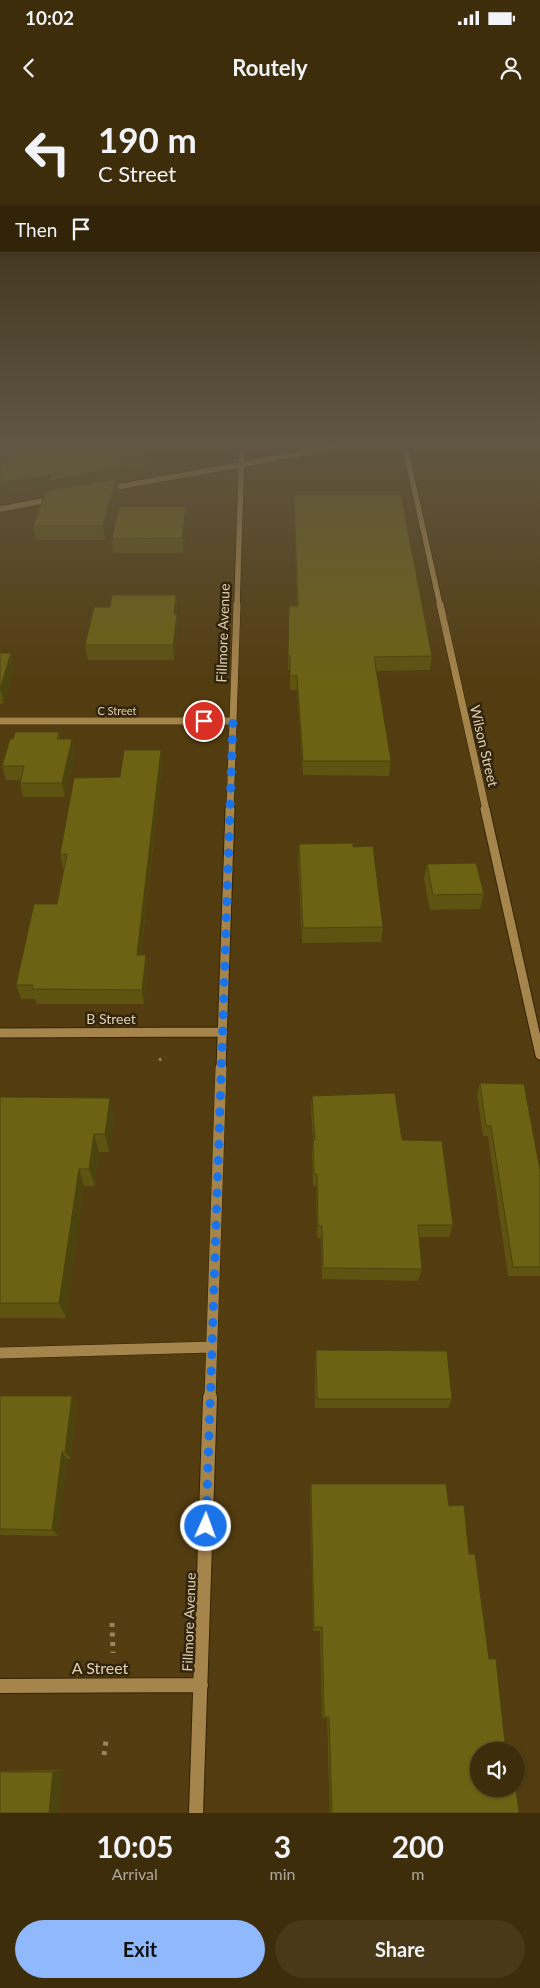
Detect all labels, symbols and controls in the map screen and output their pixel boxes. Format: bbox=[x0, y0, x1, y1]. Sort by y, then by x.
text: 10:02 bbox=[25, 6, 74, 29]
icon: back bbox=[15, 54, 43, 82]
text: Routely bbox=[232, 54, 308, 81]
icon: person bbox=[497, 54, 525, 82]
text: 190 m bbox=[98, 118, 197, 160]
icon: left bbox=[15, 120, 80, 185]
text: C Street bbox=[98, 160, 176, 187]
icon: arrive bbox=[67, 215, 95, 243]
text: Then bbox=[15, 218, 57, 241]
street label: Fillmore Avenue bbox=[212, 583, 233, 683]
pin bbox=[183, 700, 225, 742]
street label: Wilson Street bbox=[467, 703, 502, 788]
street label: C Street bbox=[97, 704, 137, 717]
icon: arrive bbox=[190, 707, 218, 735]
street label: B Street bbox=[86, 1010, 136, 1027]
position arrow bbox=[179, 1499, 231, 1551]
street label: Fillmore Avenue bbox=[178, 1572, 199, 1672]
street label: A Street bbox=[72, 1658, 129, 1677]
map controls bbox=[470, 1742, 525, 1797]
button: sound bbox=[470, 1742, 525, 1797]
text: 10:05 bbox=[96, 1828, 173, 1864]
text: 3 bbox=[274, 1828, 291, 1864]
text: 200 bbox=[392, 1828, 444, 1864]
text: Arrival bbox=[112, 1864, 158, 1883]
text: min bbox=[270, 1864, 296, 1883]
text: m bbox=[411, 1864, 424, 1883]
button: Exit bbox=[15, 1920, 265, 1978]
button: Share bbox=[275, 1920, 525, 1978]

